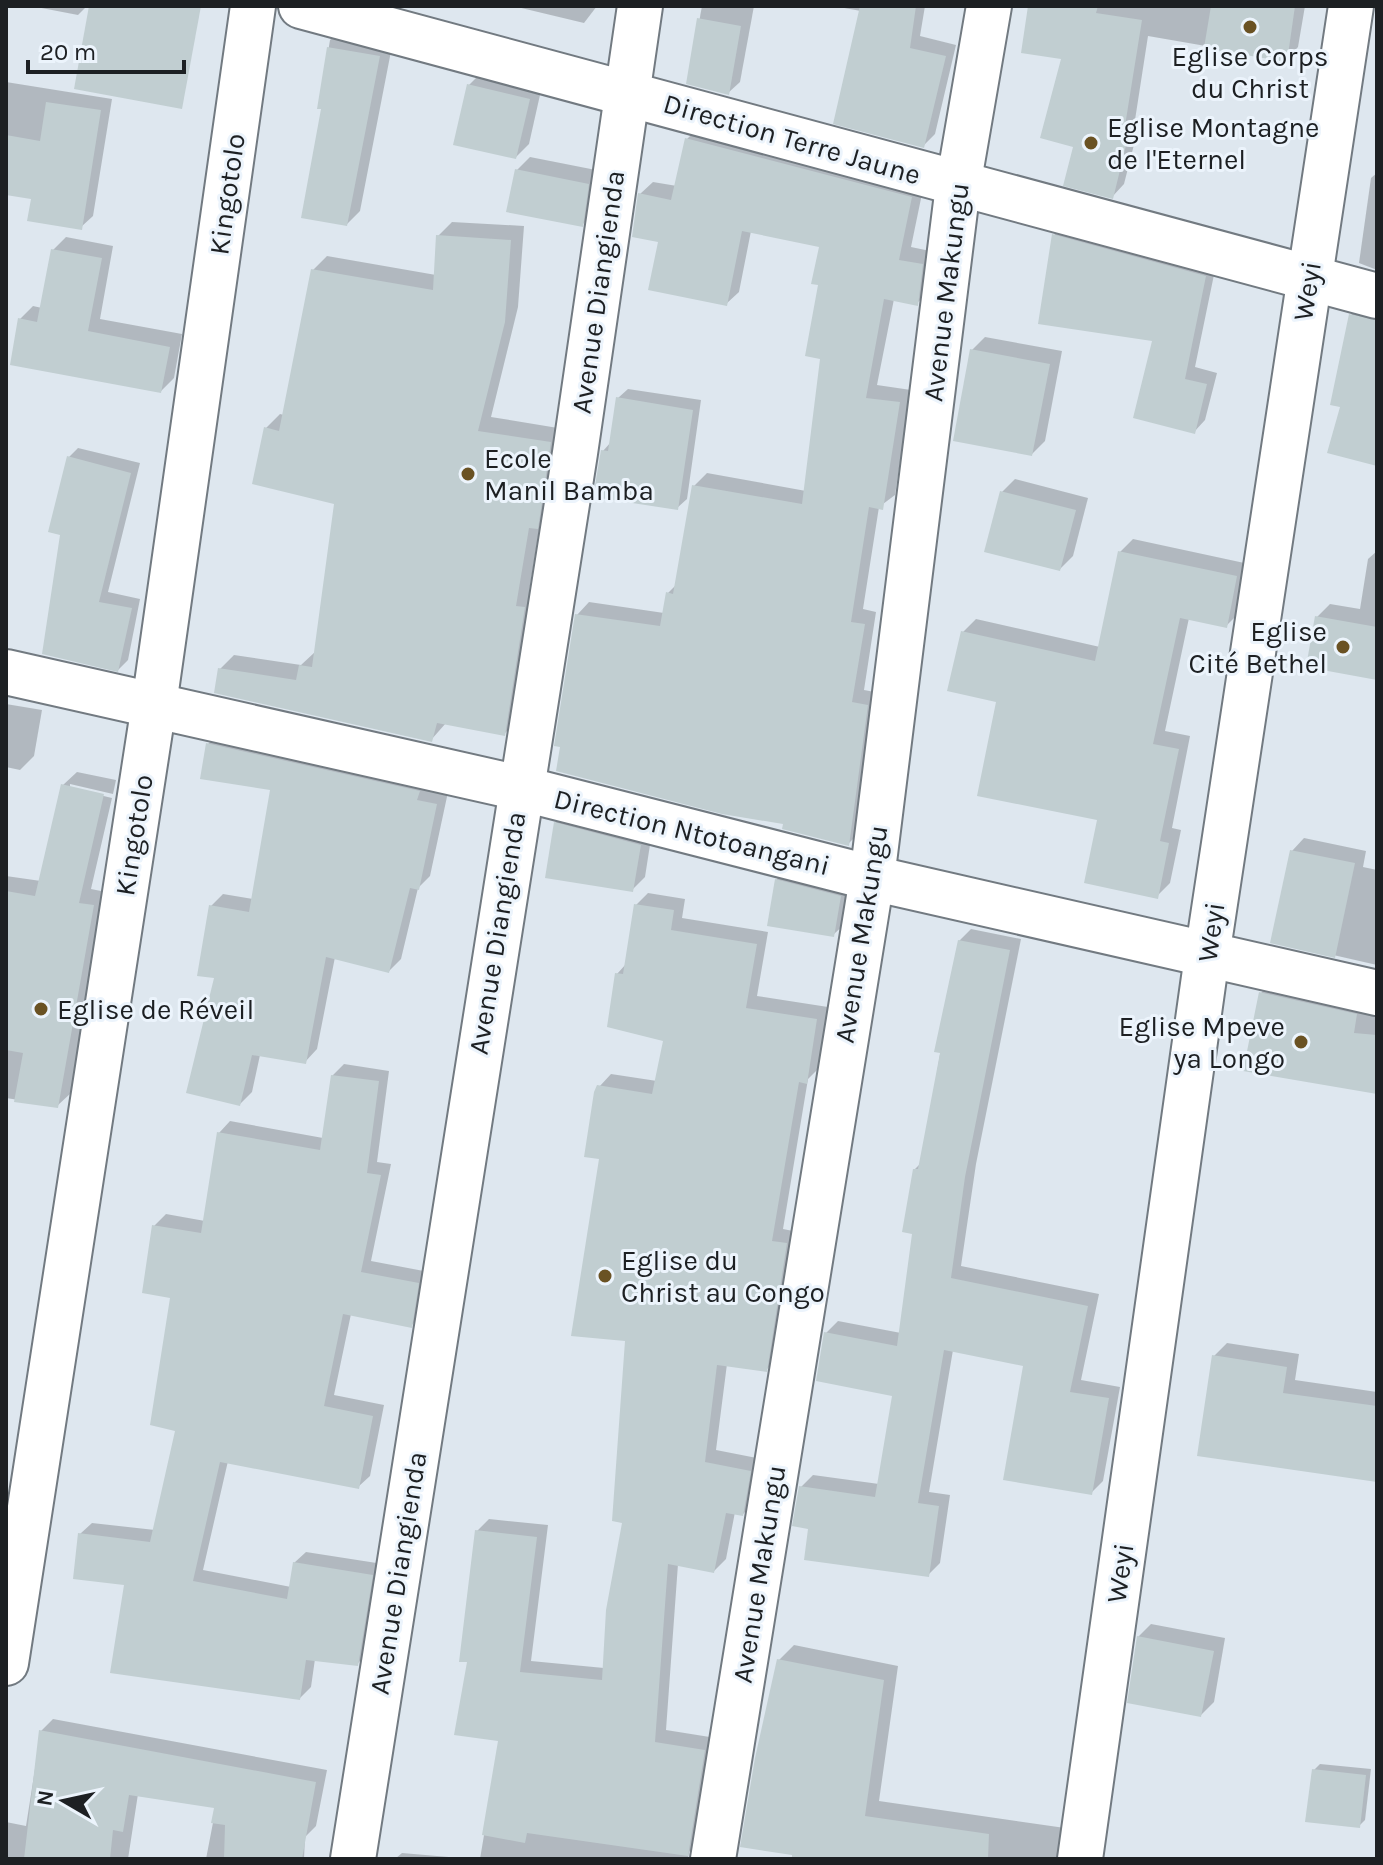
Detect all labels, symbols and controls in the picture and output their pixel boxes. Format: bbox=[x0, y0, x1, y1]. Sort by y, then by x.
marker: Eglise Corps du Christ bbox=[1241, 18, 1259, 36]
scale bar bbox=[28, 24, 184, 74]
text: 20 m bbox=[40, 38, 96, 66]
place label: Eglise Corps du Christ bbox=[1171, 40, 1329, 105]
street label: Direction Terre Jaune bbox=[660, 86, 924, 192]
place label: Eglise Montagne de l'Eternel bbox=[1107, 111, 1319, 176]
street label: Kingotolo bbox=[202, 131, 252, 257]
marker: Eglise Montagne de l'Eternel bbox=[1082, 134, 1100, 152]
street label: Avenue Diangienda bbox=[565, 168, 631, 416]
street label: Avenue Makungu bbox=[916, 181, 976, 403]
street label: Weyi bbox=[1286, 259, 1328, 323]
place label: Ecole Manil Bamba bbox=[484, 442, 654, 507]
marker: Ecole Manil Bamba bbox=[459, 465, 477, 483]
place label: Eglise Cité Bethel bbox=[1189, 615, 1327, 680]
marker: Eglise Cité Bethel bbox=[1334, 638, 1352, 656]
street label: Kingotolo bbox=[108, 772, 160, 898]
street label: Direction Ntotoangani bbox=[551, 782, 833, 882]
street label: Avenue Diangienda bbox=[462, 809, 532, 1057]
street label: Avenue Makungu bbox=[827, 823, 895, 1045]
street label: Weyi bbox=[1190, 900, 1232, 964]
place label: Eglise de Réveil bbox=[57, 993, 254, 1026]
marker: Eglise de Réveil bbox=[32, 1000, 50, 1018]
place label: Eglise Mpeve ya Longo bbox=[1119, 1010, 1285, 1075]
marker: Eglise Mpeve ya Longo bbox=[1292, 1033, 1310, 1051]
place label: Eglise du Christ au Congo bbox=[621, 1244, 825, 1309]
marker: Eglise du Christ au Congo bbox=[596, 1267, 614, 1285]
street label: Avenue Diangienda bbox=[363, 1449, 433, 1697]
street label: Avenue Makungu bbox=[725, 1463, 793, 1685]
street label: Weyi bbox=[1099, 1541, 1141, 1605]
north arrow bbox=[24, 1761, 104, 1841]
text: N bbox=[31, 1788, 59, 1808]

